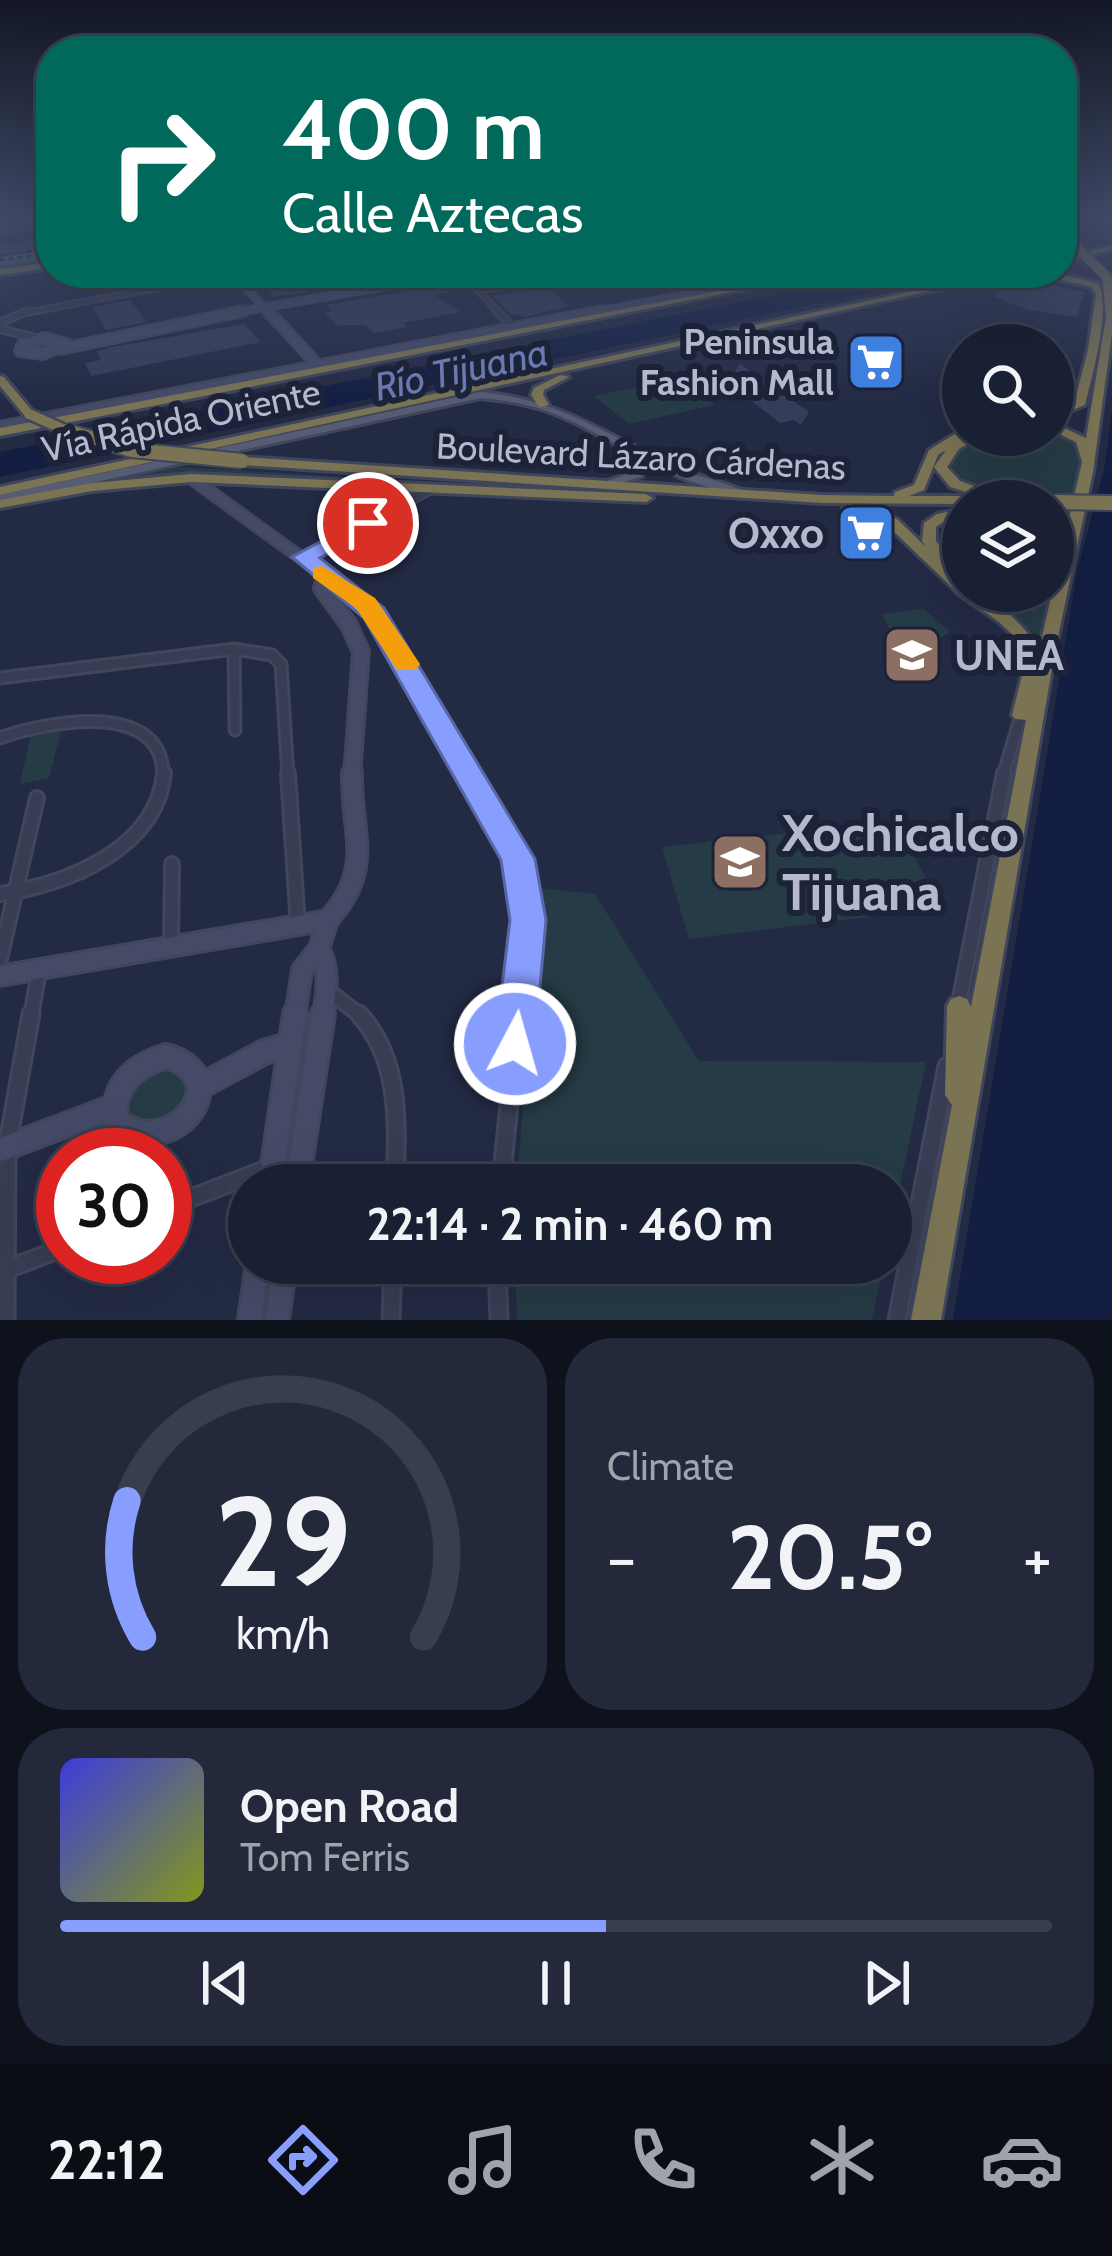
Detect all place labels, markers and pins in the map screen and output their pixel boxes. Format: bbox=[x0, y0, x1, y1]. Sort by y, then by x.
place label: Peninsula Fashion Mall bbox=[640, 319, 834, 404]
supermarket icon: Peninsula Fashion Mall bbox=[845, 331, 907, 393]
pin bbox=[317, 472, 419, 574]
supermarket icon: Oxxo bbox=[835, 502, 897, 564]
place label: Oxxo bbox=[728, 507, 824, 559]
school or university icon: UNEA bbox=[881, 624, 943, 686]
place label: UNEA bbox=[954, 629, 1065, 681]
place label: Xochicalco Tijuana bbox=[781, 802, 1019, 923]
school or university icon: Xochicalco Tijuana bbox=[709, 831, 771, 893]

